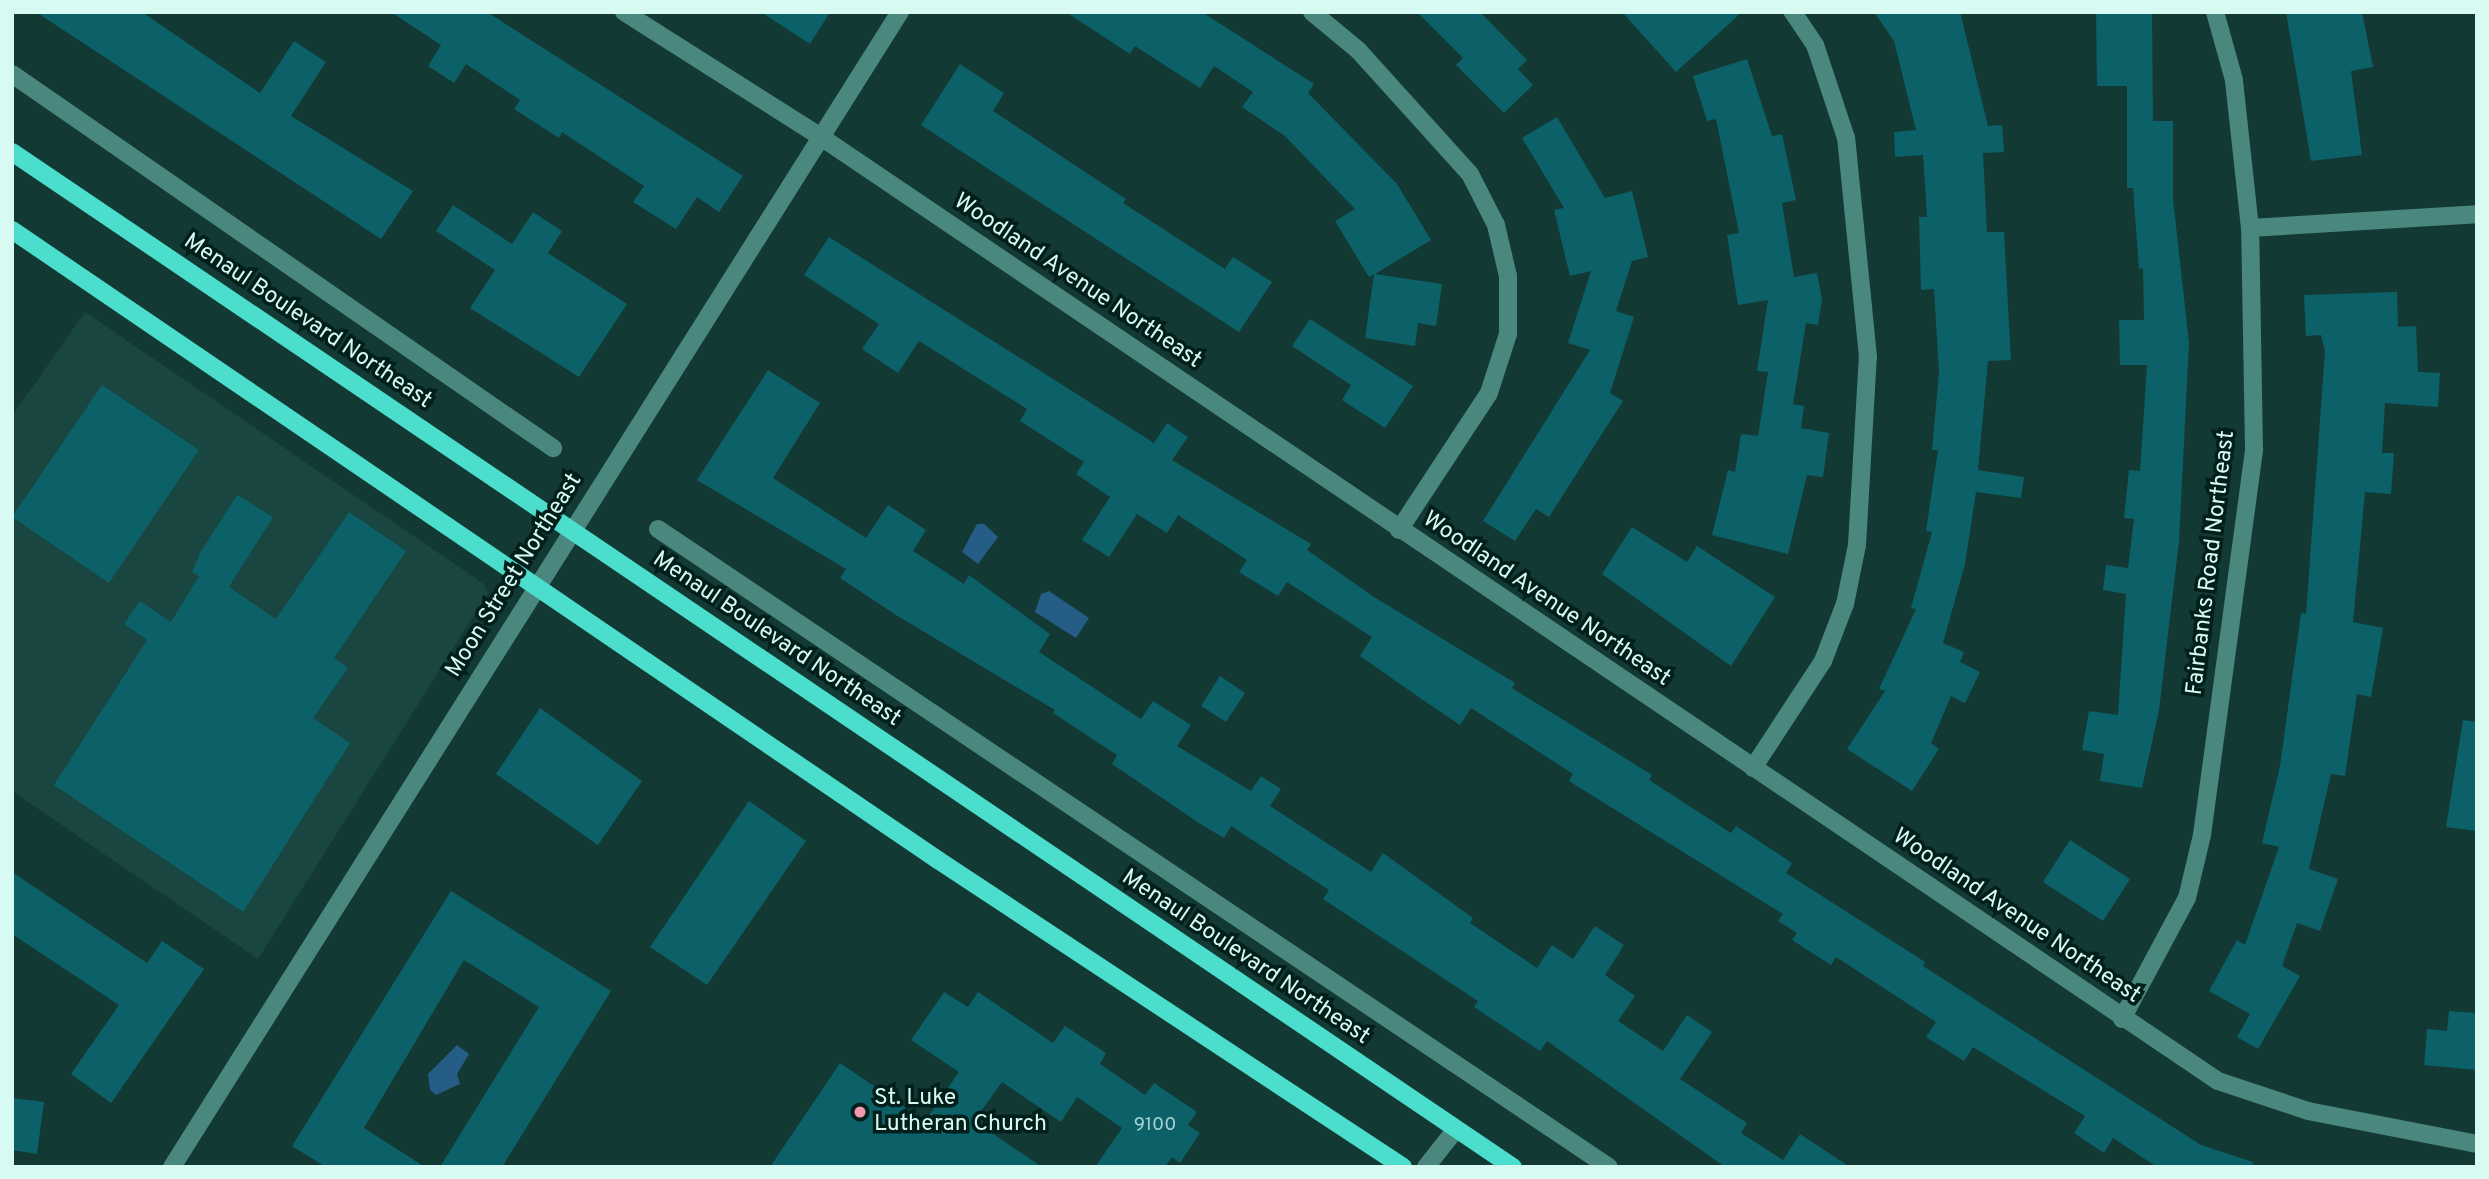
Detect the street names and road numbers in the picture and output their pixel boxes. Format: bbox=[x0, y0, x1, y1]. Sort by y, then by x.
street label: Woodland Avenue Northeast bbox=[947, 188, 1207, 376]
street label: Menaul Boulevard Northeast bbox=[178, 228, 436, 416]
street label: Fairbanks Road Northeast bbox=[2182, 429, 2242, 697]
street label: Moon Street Northeast bbox=[441, 469, 589, 683]
street label: Woodland Avenue Northeast bbox=[1416, 506, 1676, 694]
street label: Menaul Boulevard Northeast bbox=[647, 546, 905, 734]
street label: Woodland Avenue Northeast bbox=[1886, 823, 2146, 1011]
street label: Menaul Boulevard Northeast bbox=[1116, 864, 1374, 1052]

